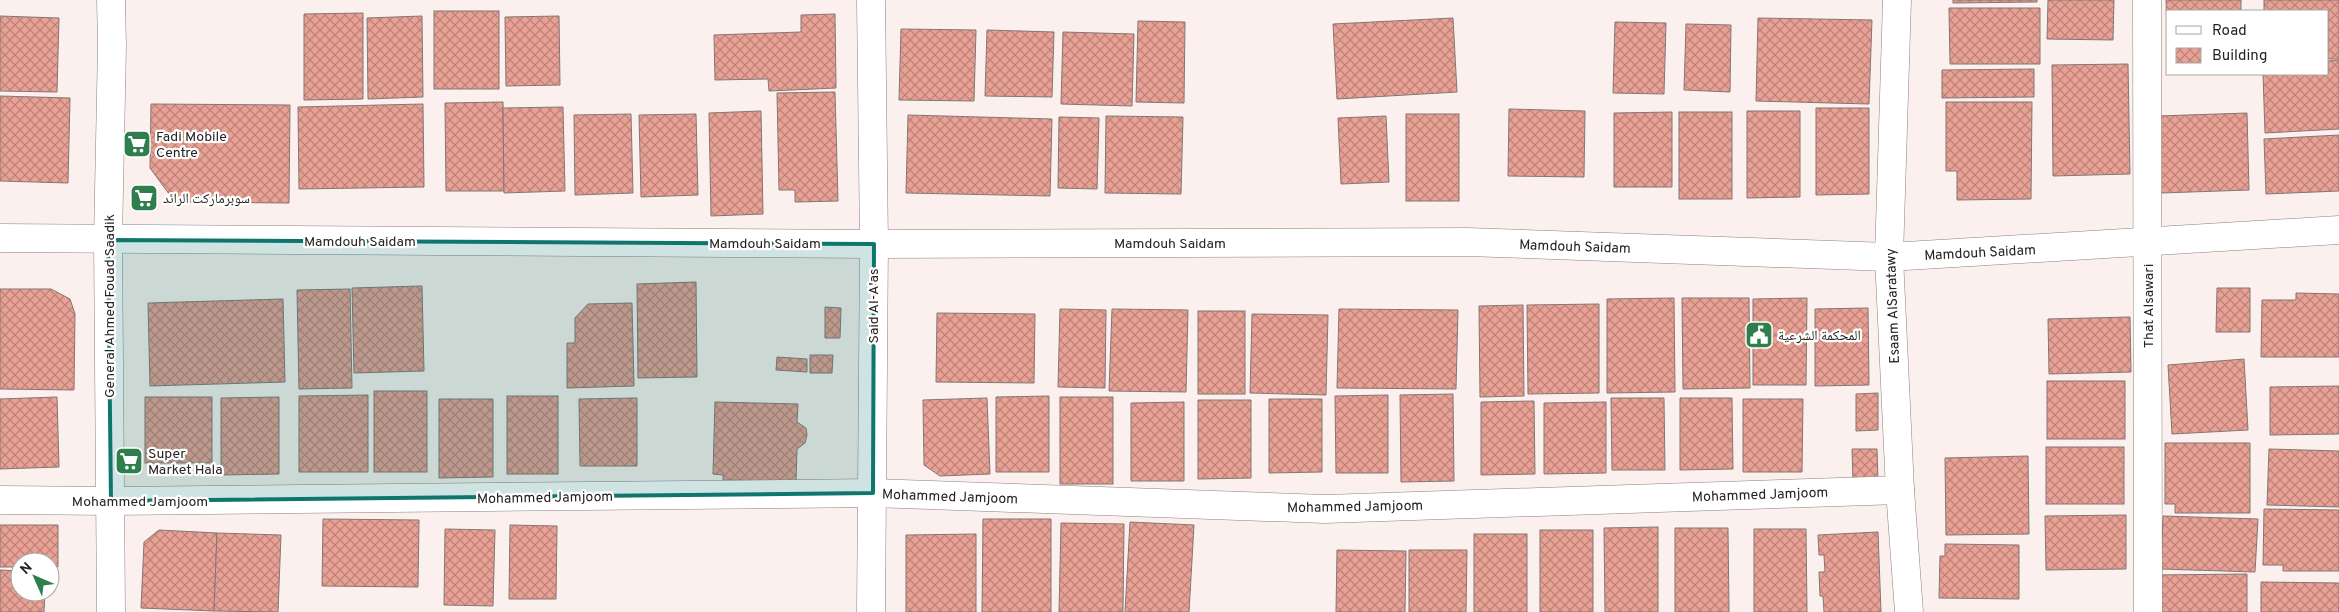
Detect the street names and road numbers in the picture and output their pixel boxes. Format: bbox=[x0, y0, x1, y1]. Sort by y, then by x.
street label: General Ahmed Fouad Saadik bbox=[102, 214, 119, 398]
street label: Mamdouh Saidam bbox=[304, 234, 416, 251]
street label: Mamdouh Saidam bbox=[709, 236, 821, 253]
street label: Mamdouh Saidam bbox=[1114, 236, 1226, 253]
street label: Mamdouh Saidam bbox=[1519, 237, 1631, 258]
street label: Mamdouh Saidam bbox=[1924, 242, 2036, 265]
street label: Esaam AlSaratawy bbox=[1883, 248, 1904, 364]
street label: That Alsawari bbox=[2141, 264, 2158, 348]
street label: Said Al-A'as bbox=[866, 269, 883, 343]
street label: Mohammed Jamjoom bbox=[1692, 485, 1828, 506]
street label: Mohammed Jamjoom bbox=[882, 487, 1018, 508]
street label: Mohammed Jamjoom bbox=[477, 489, 613, 508]
street label: Mohammed Jamjoom bbox=[72, 494, 208, 511]
street label: Mohammed Jamjoom bbox=[1287, 498, 1423, 517]

